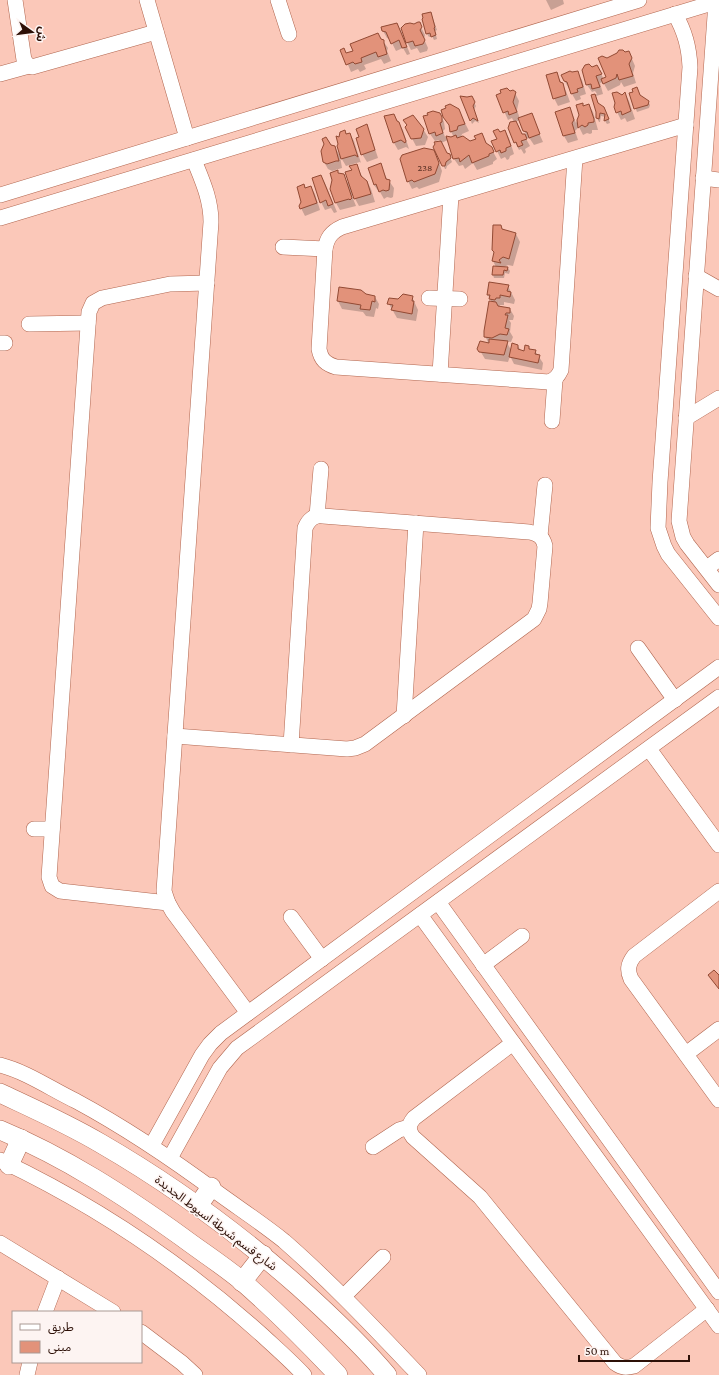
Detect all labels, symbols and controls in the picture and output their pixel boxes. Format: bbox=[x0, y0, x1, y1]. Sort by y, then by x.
north arrow bbox=[12, 12, 52, 52]
text: ش bbox=[33, 25, 49, 43]
house number: 238 bbox=[418, 162, 432, 173]
street label: شارع قسم شرطة اسيوط الجديدة bbox=[151, 1173, 280, 1275]
legend bbox=[12, 1311, 142, 1363]
text: طريق bbox=[48, 1320, 74, 1335]
scale bar bbox=[579, 1337, 689, 1363]
text: مبنى bbox=[48, 1340, 71, 1354]
text: 50 m bbox=[585, 1344, 610, 1358]

